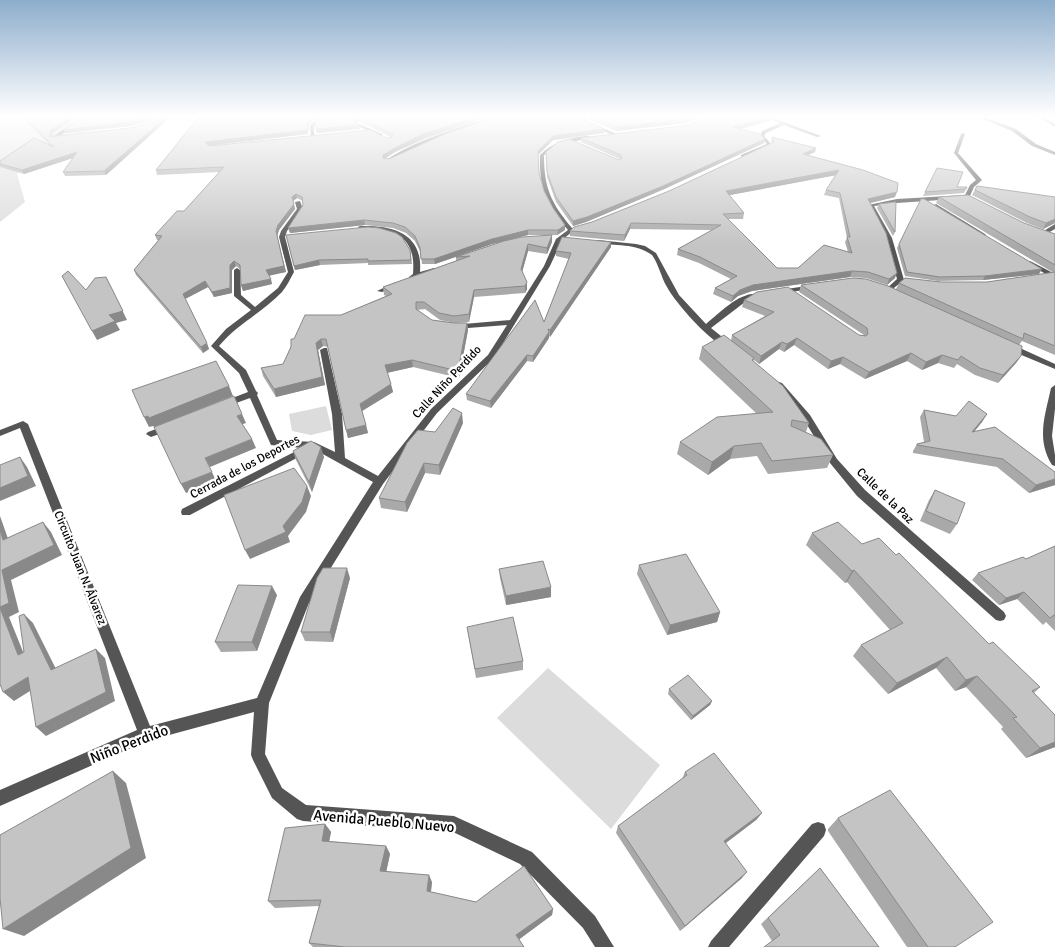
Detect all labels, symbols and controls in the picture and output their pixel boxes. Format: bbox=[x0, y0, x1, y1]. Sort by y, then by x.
street label: Calle Niño Perdido bbox=[409, 342, 485, 422]
street label: Cerrada de los Deportes bbox=[188, 432, 302, 502]
street label: Calle de la Paz bbox=[853, 465, 917, 527]
street label: Circuito Juan N. Álvarez bbox=[50, 509, 110, 627]
street label: Niño Perdido bbox=[87, 721, 171, 767]
street label: Avenida Pueblo Nuevo bbox=[313, 806, 455, 836]

